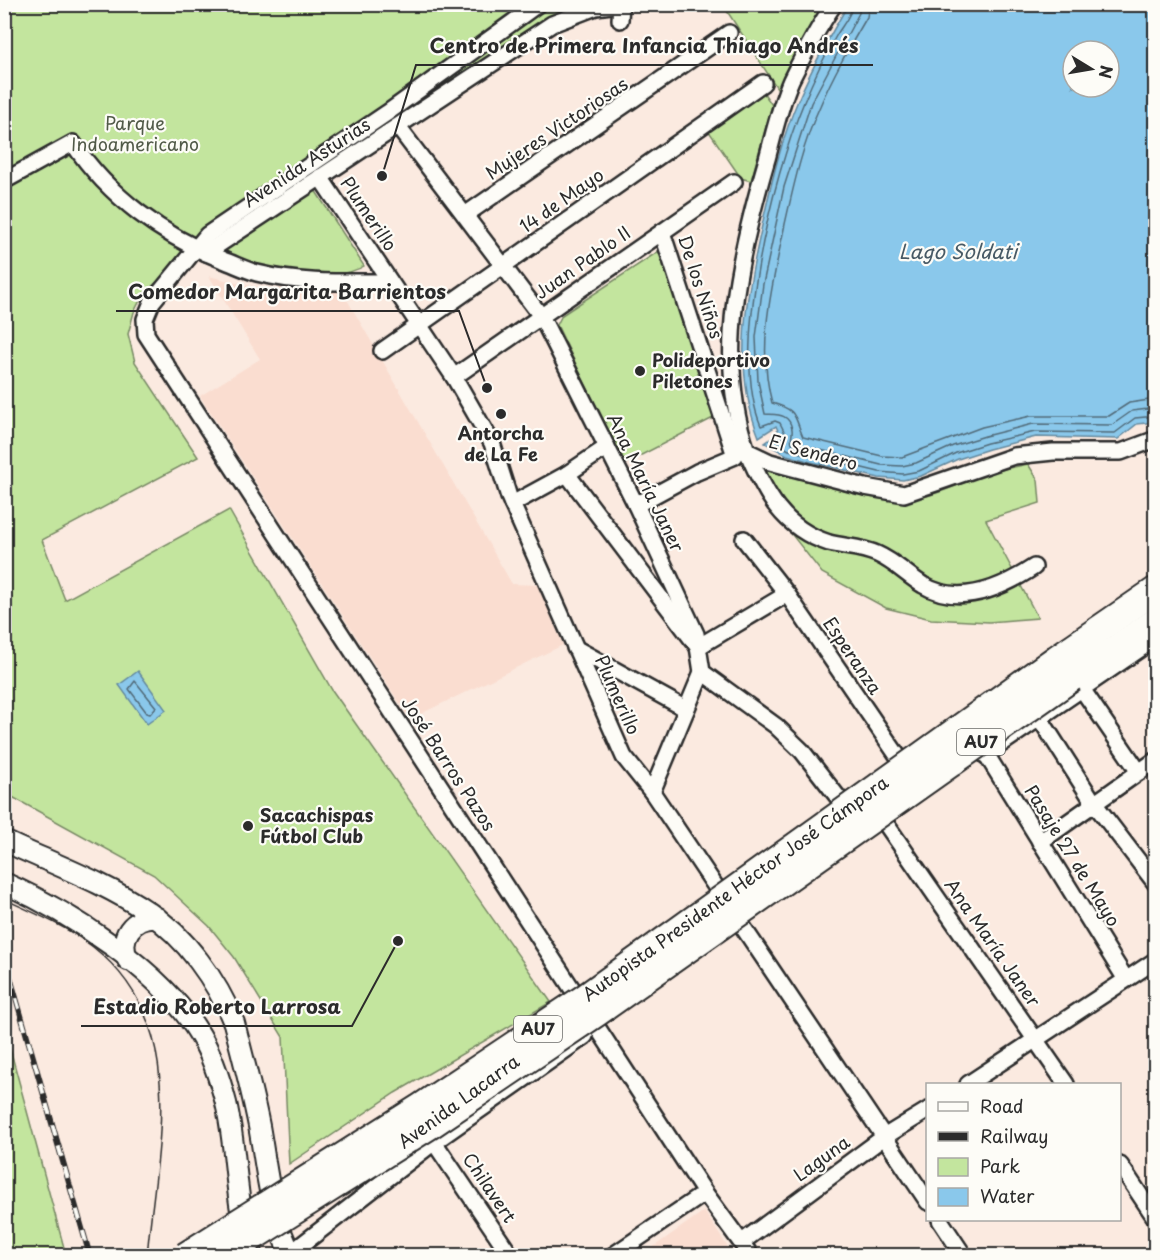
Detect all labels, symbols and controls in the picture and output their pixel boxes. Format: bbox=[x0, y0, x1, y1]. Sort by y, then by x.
callout: Centro de Primera Infancia Thiago Andrés bbox=[416, 27, 873, 65]
text: Centro de Primera Infancia Thiago Andrés bbox=[429, 30, 859, 60]
north arrow bbox=[1061, 39, 1121, 99]
text: N bbox=[1094, 64, 1120, 81]
street label: Mujeres Victoriosas bbox=[480, 70, 633, 186]
park label: Parque Indoamericano bbox=[71, 109, 199, 157]
street label: Avenida Asturias bbox=[237, 110, 375, 213]
street label: 14 de Mayo bbox=[514, 161, 609, 239]
street label: Plumerillo bbox=[334, 170, 404, 256]
street label: Juan Pablo II bbox=[529, 219, 636, 305]
street label: De los Niños bbox=[672, 231, 731, 342]
water label: Lago Soldati bbox=[899, 236, 1020, 266]
callout: Comedor Margarita Barrientos bbox=[116, 273, 459, 311]
text: Comedor Margarita Barrientos bbox=[128, 276, 446, 306]
place label: Polideportivo Piletones bbox=[652, 346, 770, 394]
marker: Polideportivo Piletones bbox=[633, 364, 647, 378]
marker: Antorcha de La Fe bbox=[494, 407, 508, 421]
street label: Ana María Janer bbox=[601, 408, 692, 557]
place label: Antorcha de La Fe bbox=[458, 419, 544, 467]
street label: El Sendero bbox=[766, 427, 861, 476]
street label: Esperanza bbox=[817, 611, 890, 700]
street label: Plumerillo bbox=[589, 650, 648, 739]
street label: José Barros Pazos bbox=[395, 690, 503, 836]
road number: AU7 bbox=[957, 729, 1005, 755]
street label: Autopista Presidente Héctor José Cámpora bbox=[576, 768, 893, 1007]
street label: Pasaje 27 de Mayo bbox=[1019, 779, 1128, 931]
place label: Sacachispas Fútbol Club bbox=[260, 801, 373, 849]
marker: Sacachispas Fútbol Club bbox=[241, 819, 255, 833]
street label: Ana María Janer bbox=[939, 872, 1048, 1012]
callout: Estadio Roberto Larrosa bbox=[81, 988, 352, 1026]
text: Estadio Roberto Larrosa bbox=[93, 991, 341, 1021]
road number: AU7 bbox=[514, 1016, 562, 1042]
street label: Avenida Lacarra bbox=[392, 1047, 525, 1154]
legend bbox=[926, 1083, 1121, 1221]
text: Road bbox=[980, 1092, 1024, 1119]
text: Railway bbox=[980, 1122, 1048, 1149]
street label: Laguna bbox=[787, 1128, 855, 1187]
street label: Chilavert bbox=[457, 1147, 524, 1228]
text: Park bbox=[980, 1152, 1020, 1179]
text: Water bbox=[980, 1182, 1035, 1209]

